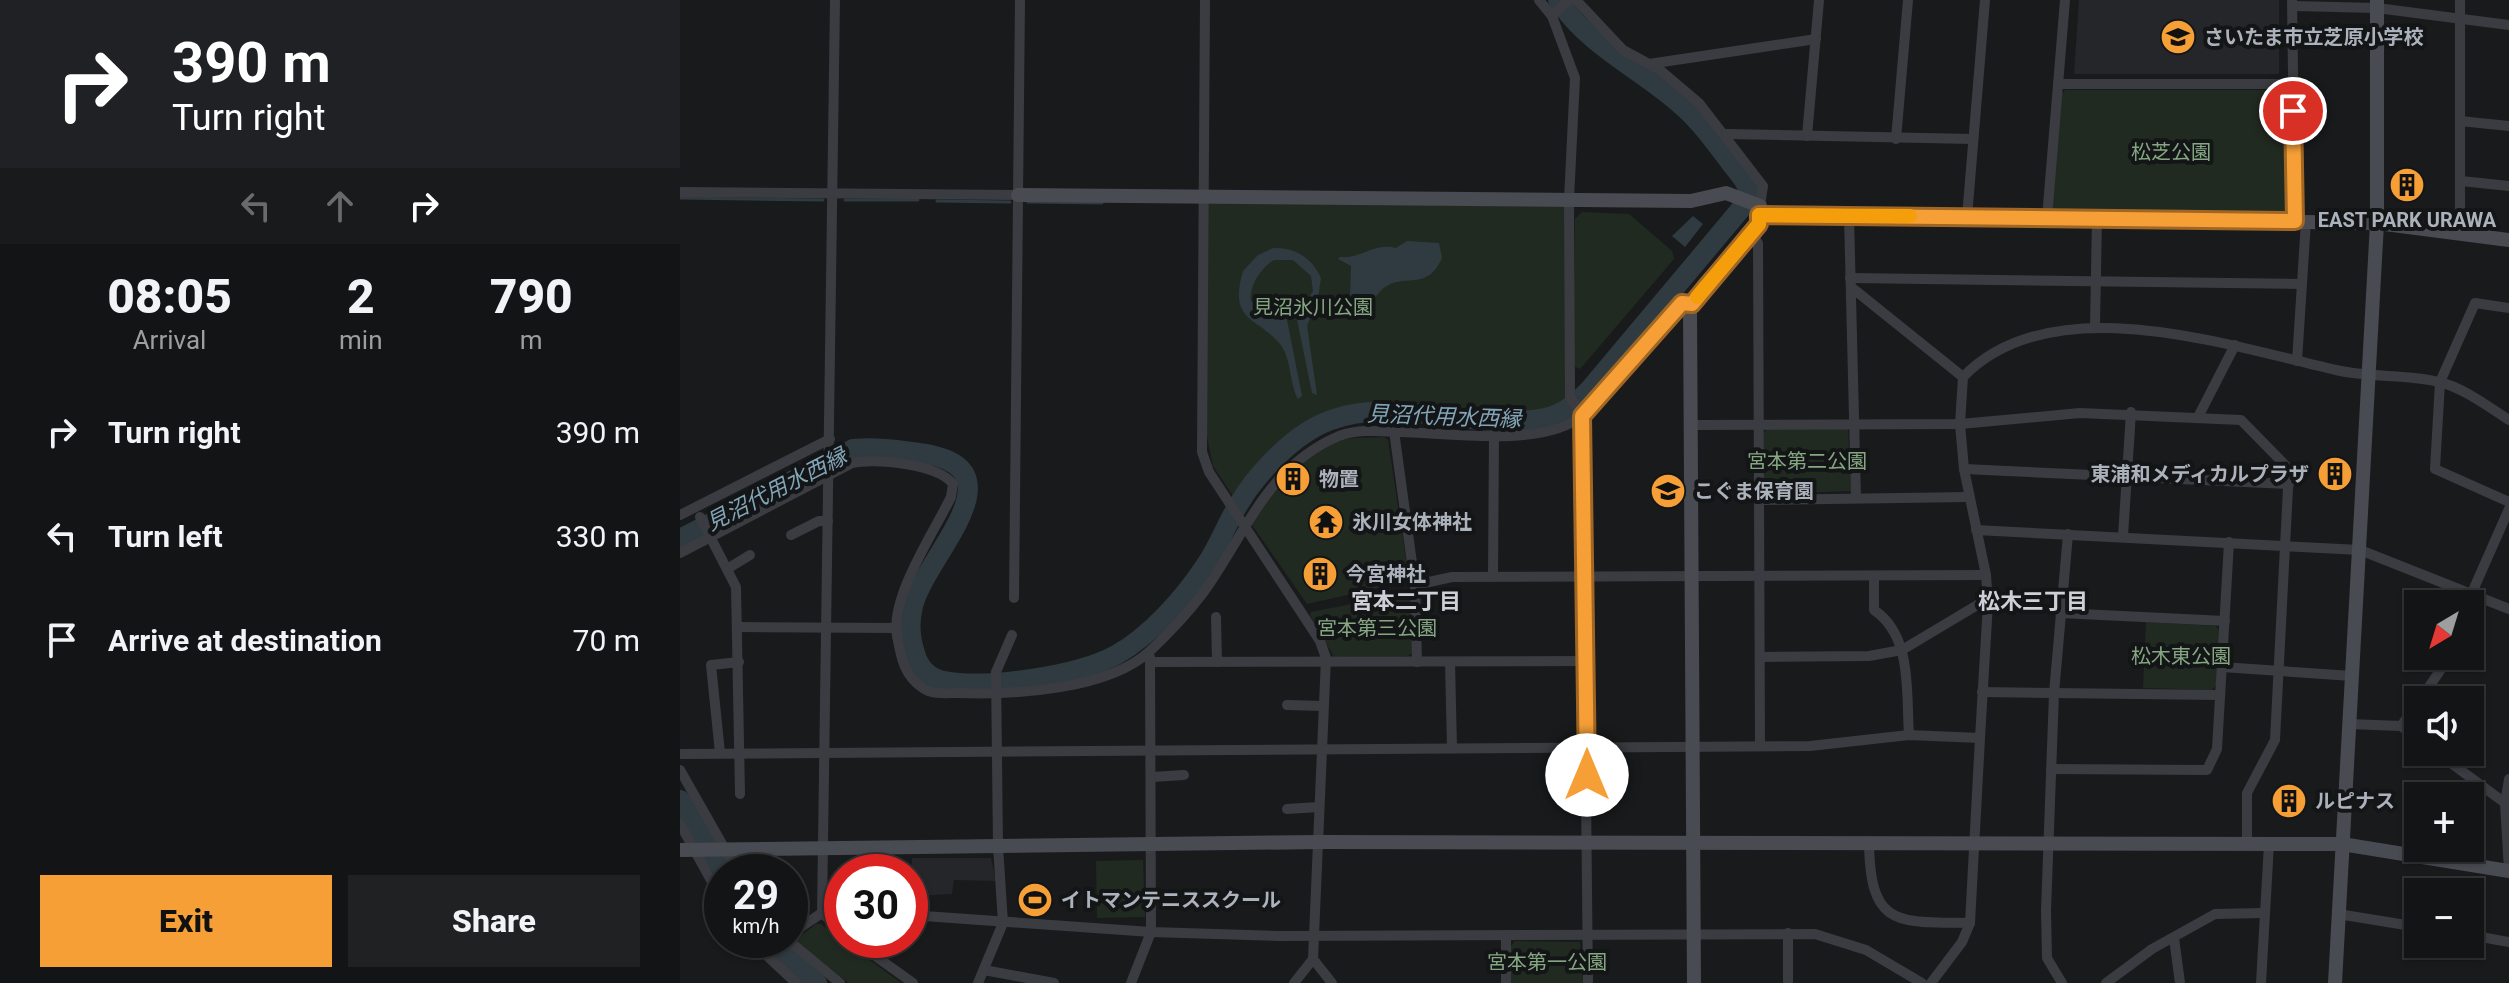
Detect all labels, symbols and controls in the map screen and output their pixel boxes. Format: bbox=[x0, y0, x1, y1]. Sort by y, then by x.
school or university icon: さいたま市立芝原小学校 bbox=[2159, 18, 2197, 56]
place label: さいたま市立芝原小学校 bbox=[2204, 25, 2423, 49]
text: 390 m bbox=[172, 30, 331, 96]
icon: right bbox=[40, 32, 144, 136]
pin bbox=[2259, 77, 2327, 145]
icon: arrive bbox=[2271, 89, 2315, 133]
text: Turn right bbox=[172, 97, 325, 139]
park label: 松芝公園 bbox=[2131, 140, 2211, 164]
building icon: EAST PARK URAWA bbox=[2388, 166, 2426, 204]
icon: left bbox=[234, 184, 278, 228]
icon: ahead bbox=[318, 184, 362, 228]
icon: right bbox=[402, 184, 446, 228]
place label: EAST PARK URAWA bbox=[2318, 208, 2497, 232]
text: 08:05 bbox=[107, 268, 232, 325]
text: 2 bbox=[347, 268, 375, 325]
text: 790 bbox=[490, 268, 573, 325]
park label: 見沼氷川公園 bbox=[1253, 295, 1373, 319]
text: Arrival bbox=[133, 325, 206, 355]
text: min bbox=[339, 325, 383, 355]
text: m bbox=[520, 325, 543, 355]
water label: 見沼代用水西縁 bbox=[1367, 401, 1524, 432]
icon: right bbox=[40, 410, 84, 454]
text: Turn right bbox=[108, 415, 241, 450]
text: 390 m bbox=[556, 415, 640, 450]
water label: 見沼代用水西縁 bbox=[702, 442, 853, 536]
park label: 宮本第二公園 bbox=[1747, 449, 1867, 473]
building icon: 東浦和メディカルプラザ bbox=[2316, 455, 2354, 493]
building icon: 物置 bbox=[1274, 460, 1312, 498]
place label: 東浦和メディカルプラザ bbox=[2090, 462, 2309, 486]
place label: 物置 bbox=[1319, 467, 1359, 491]
school or university icon: こぐま保育園 bbox=[1649, 472, 1687, 510]
place label: こぐま保育園 bbox=[1694, 479, 1814, 503]
temple icon: 氷川女体神社 bbox=[1307, 503, 1345, 541]
place label: 氷川女体神社 bbox=[1352, 510, 1472, 534]
icon: left bbox=[40, 514, 84, 558]
text: Turn left bbox=[108, 519, 223, 554]
text: 330 m bbox=[556, 519, 640, 554]
building icon: 今宮神社 bbox=[1301, 555, 1339, 593]
place label: 今宮神社 bbox=[1346, 562, 1426, 586]
district label: 宮本二丁目 bbox=[1351, 589, 1461, 614]
district label: 松木三丁目 bbox=[1978, 589, 2088, 614]
north arrow bbox=[2404, 590, 2484, 670]
map controls bbox=[2404, 590, 2484, 958]
park label: 宮本第三公園 bbox=[1317, 616, 1437, 640]
icon: arrive bbox=[40, 618, 84, 662]
text: Arrive at destination bbox=[108, 623, 382, 658]
text: 70 m bbox=[573, 623, 640, 658]
park label: 松木東公園 bbox=[2131, 644, 2231, 668]
button: sound bbox=[2404, 686, 2484, 766]
position arrow bbox=[1545, 733, 1629, 817]
building icon: ルピナス bbox=[2270, 782, 2308, 820]
button: + bbox=[2404, 782, 2484, 862]
place label: ルピナス bbox=[2315, 789, 2395, 813]
speed limit sign: 30 bbox=[824, 854, 928, 958]
text: 29 bbox=[733, 872, 779, 919]
button: Exit bbox=[40, 875, 332, 967]
button: Share bbox=[348, 875, 640, 967]
button: − bbox=[2404, 878, 2484, 958]
sports icon: イトマンテニススクール bbox=[1016, 881, 1054, 919]
place label: イトマンテニススクール bbox=[1061, 888, 1281, 912]
text: km/h bbox=[733, 914, 779, 938]
park label: 宮本第一公園 bbox=[1487, 950, 1607, 974]

